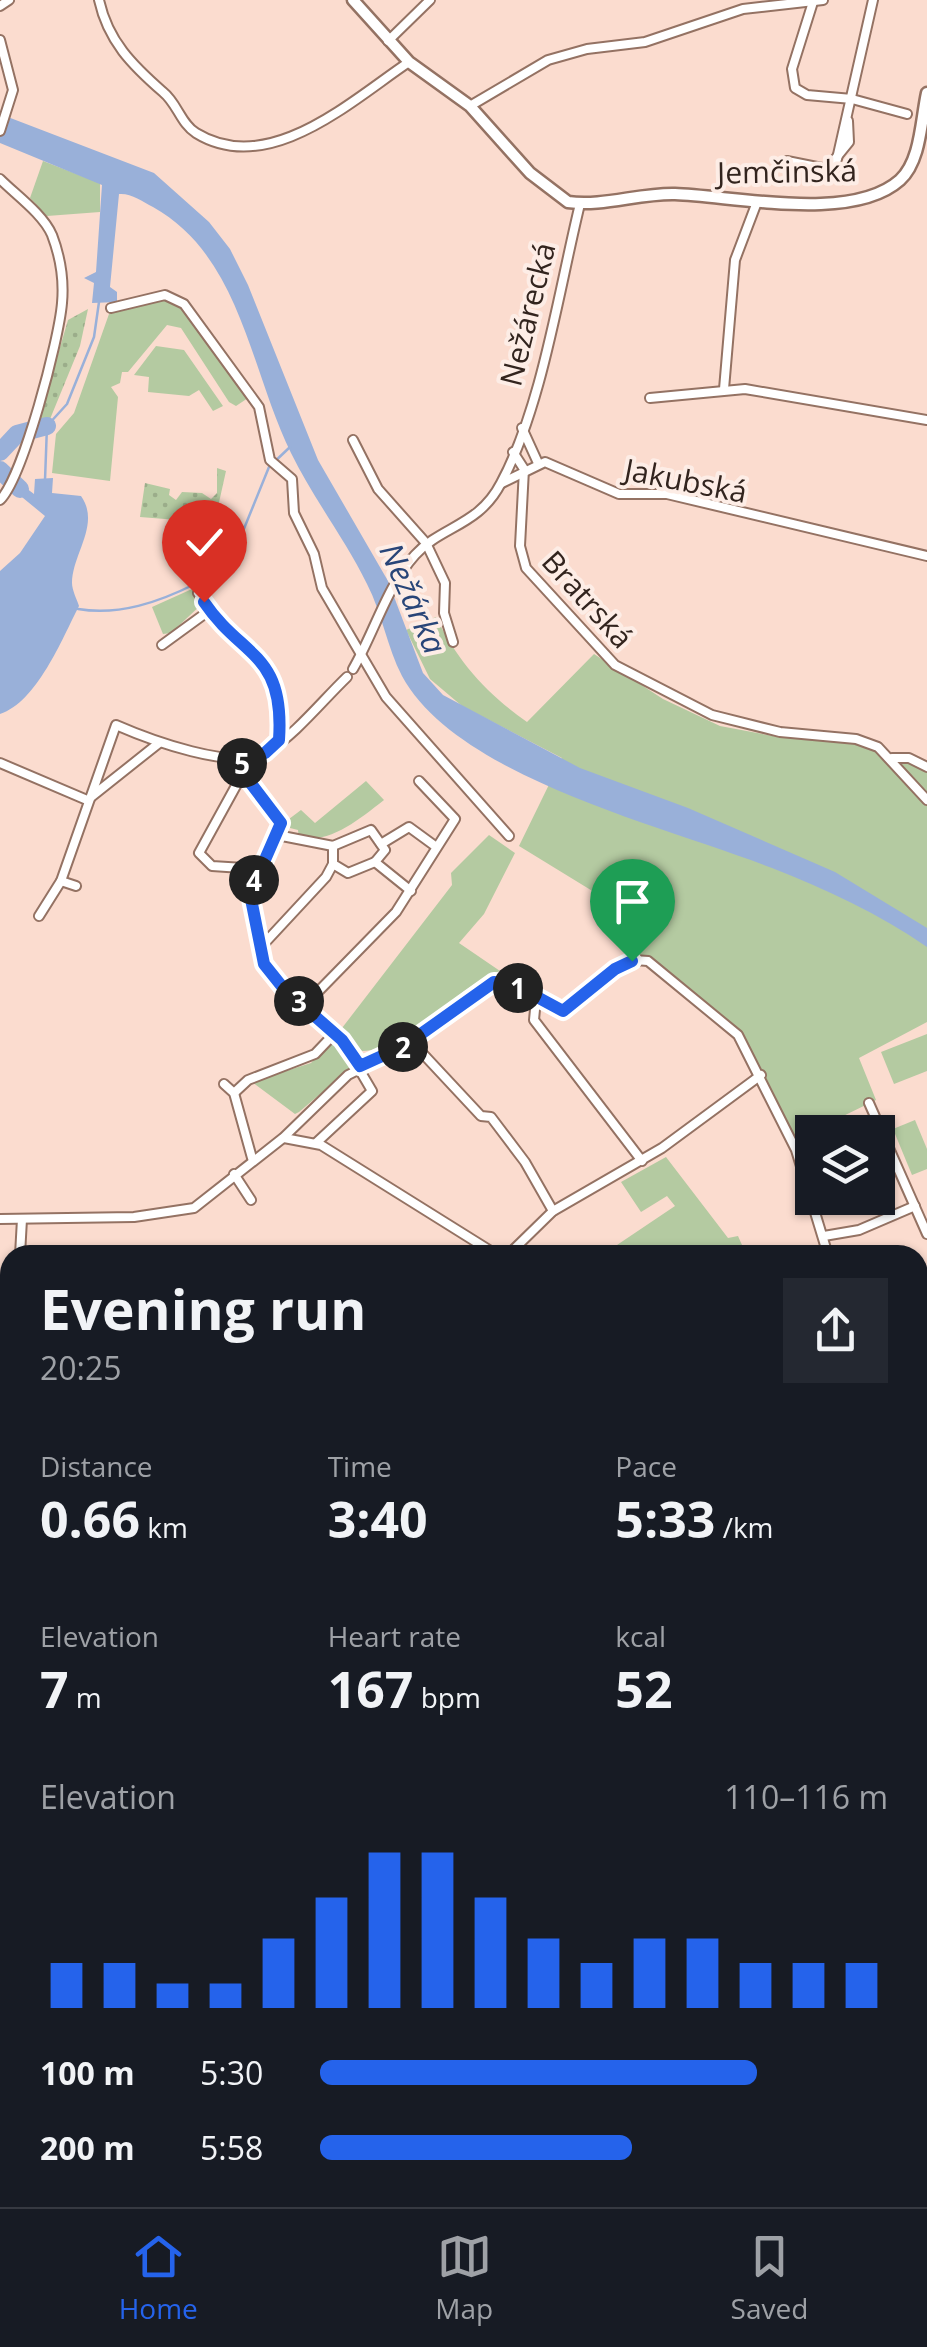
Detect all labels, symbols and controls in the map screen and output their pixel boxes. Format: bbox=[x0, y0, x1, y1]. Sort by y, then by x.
street label: Jemčinská bbox=[714, 149, 857, 193]
street label: Nežárecká bbox=[489, 238, 565, 390]
street label: Jakubská bbox=[618, 447, 751, 512]
pin bbox=[162, 500, 247, 603]
icon: check bbox=[177, 515, 232, 570]
water label: Nežárka bbox=[371, 536, 457, 660]
street label: Bratrská bbox=[533, 541, 643, 657]
pin: 5 bbox=[217, 738, 267, 788]
text: 5 bbox=[234, 744, 250, 782]
pin: 4 bbox=[229, 855, 279, 905]
pin bbox=[590, 859, 675, 962]
text: 4 bbox=[246, 861, 262, 899]
icon: arrive bbox=[605, 874, 660, 929]
pin: 1 bbox=[493, 963, 543, 1013]
text: 1 bbox=[510, 969, 526, 1007]
pin: 3 bbox=[274, 976, 324, 1026]
text: 3 bbox=[291, 982, 307, 1020]
pin: 2 bbox=[378, 1022, 428, 1072]
text: 2 bbox=[395, 1028, 411, 1066]
map controls bbox=[795, 1115, 895, 1215]
button: layers bbox=[795, 1115, 895, 1215]
text: Evening run bbox=[40, 1271, 366, 1346]
button: share bbox=[783, 1278, 888, 1383]
text: 20:25 bbox=[40, 1346, 122, 1389]
text: Distance bbox=[40, 1447, 153, 1485]
text: Time bbox=[328, 1447, 392, 1485]
text: Pace bbox=[615, 1447, 677, 1485]
text: 0.66 bbox=[40, 1485, 140, 1553]
text: 3:40 bbox=[328, 1485, 428, 1553]
text: 5:33 bbox=[615, 1485, 715, 1553]
text: km bbox=[140, 1508, 188, 1546]
text: /km bbox=[715, 1508, 774, 1546]
text: Elevation bbox=[40, 1617, 159, 1655]
text: Heart rate bbox=[328, 1617, 461, 1655]
text: kcal bbox=[615, 1617, 666, 1655]
text: 7 bbox=[40, 1655, 69, 1723]
text: 167 bbox=[328, 1655, 413, 1723]
text: 52 bbox=[615, 1655, 673, 1723]
text: m bbox=[69, 1678, 102, 1716]
text: bpm bbox=[413, 1678, 481, 1716]
text: Elevation bbox=[40, 1775, 176, 1818]
text: 110–116 m bbox=[724, 1775, 888, 1818]
text: 100 m bbox=[40, 2051, 135, 2094]
text: 5:30 bbox=[200, 2051, 263, 2094]
text: 200 m bbox=[40, 2126, 135, 2169]
text: 5:58 bbox=[200, 2126, 263, 2169]
tab: Home bbox=[119, 2229, 198, 2327]
tab: Map bbox=[435, 2229, 493, 2327]
tab: Saved bbox=[731, 2229, 808, 2327]

